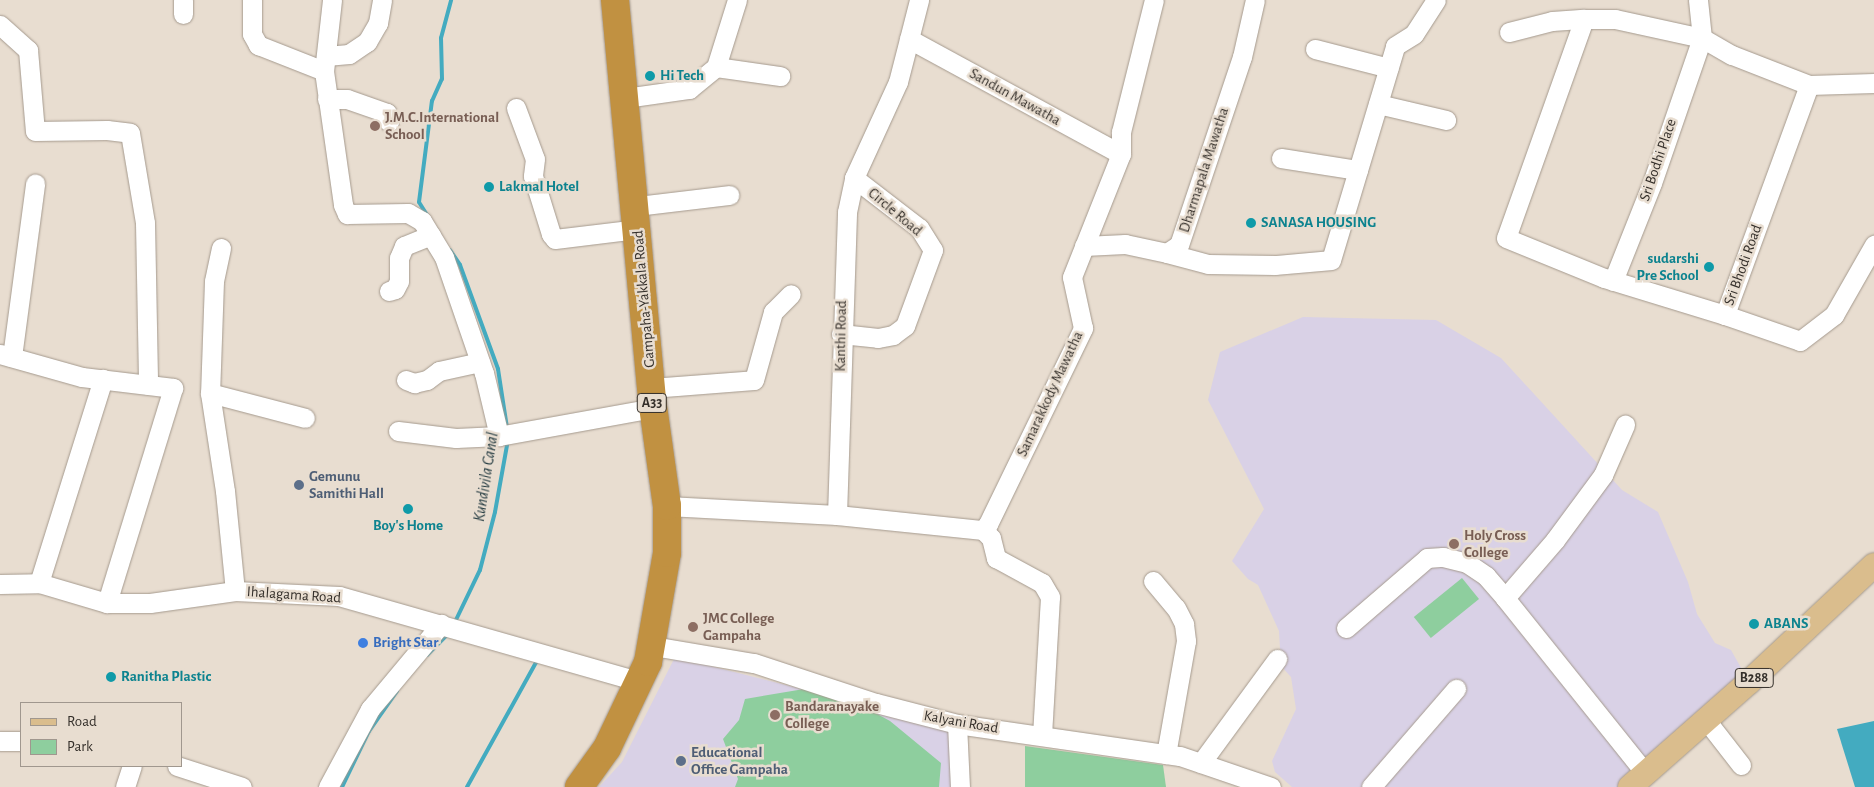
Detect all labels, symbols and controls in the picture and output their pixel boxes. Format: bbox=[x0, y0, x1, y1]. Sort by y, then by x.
street label: Sandun Mawatha bbox=[966, 65, 1064, 129]
place label: Hi Tech bbox=[660, 67, 704, 85]
marker: Hi Tech bbox=[644, 70, 656, 82]
street label: Dharmapala Mawatha bbox=[1175, 105, 1233, 235]
place label: J.M.C.International School bbox=[385, 108, 499, 143]
street label: Sri Bodhi Place bbox=[1636, 116, 1680, 204]
marker: J.M.C.International School bbox=[369, 120, 381, 132]
place label: Lakmal Hotel bbox=[499, 178, 579, 196]
marker: Lakmal Hotel bbox=[483, 181, 495, 193]
street label: Circle Road bbox=[864, 184, 926, 240]
place label: SANASA HOUSING bbox=[1261, 214, 1376, 232]
marker: SANASA HOUSING bbox=[1245, 217, 1257, 229]
street label: Sri Bhodi Road bbox=[1720, 222, 1766, 308]
street label: Gampaha-Yakkala Road bbox=[629, 230, 659, 368]
place label: sudarshi Pre School bbox=[1637, 249, 1699, 284]
marker: sudarshi Pre School bbox=[1703, 261, 1715, 273]
street label: Kanthi Road bbox=[831, 300, 851, 372]
street label: Samarakkody Mawatha bbox=[1013, 329, 1087, 459]
road number: A33 bbox=[636, 392, 668, 414]
water label: Kundivila Canal bbox=[469, 431, 503, 523]
place label: Gemunu Samithi Hall bbox=[309, 467, 384, 502]
marker: Gemunu Samithi Hall bbox=[293, 479, 305, 491]
marker: Boy's Home bbox=[402, 503, 414, 515]
place label: Boy's Home bbox=[373, 517, 443, 535]
place label: Holy Cross College bbox=[1464, 526, 1526, 561]
marker: Holy Cross College bbox=[1448, 538, 1460, 550]
street label: Ihalagama Road bbox=[246, 583, 342, 607]
place label: JMC College Gampaha bbox=[703, 609, 774, 644]
place label: ABANS bbox=[1764, 615, 1809, 633]
marker: ABANS bbox=[1748, 618, 1760, 630]
marker: JMC College Gampaha bbox=[687, 621, 699, 633]
place label: Bright Star bbox=[373, 634, 438, 652]
marker: Bright Star bbox=[357, 637, 369, 649]
road number: B288 bbox=[1734, 666, 1774, 690]
place label: Ranitha Plastic bbox=[121, 668, 211, 686]
marker: Ranitha Plastic bbox=[105, 671, 117, 683]
place label: Bandaranayake College bbox=[785, 697, 879, 732]
legend bbox=[20, 702, 182, 767]
street label: Kalyani Road bbox=[922, 707, 1000, 737]
marker: Bandaranayake College bbox=[769, 709, 781, 721]
text: Road bbox=[67, 714, 97, 729]
text: Park bbox=[67, 739, 93, 754]
place label: Educational Office Gampaha bbox=[691, 743, 788, 778]
marker: Educational Office Gampaha bbox=[675, 755, 687, 767]

